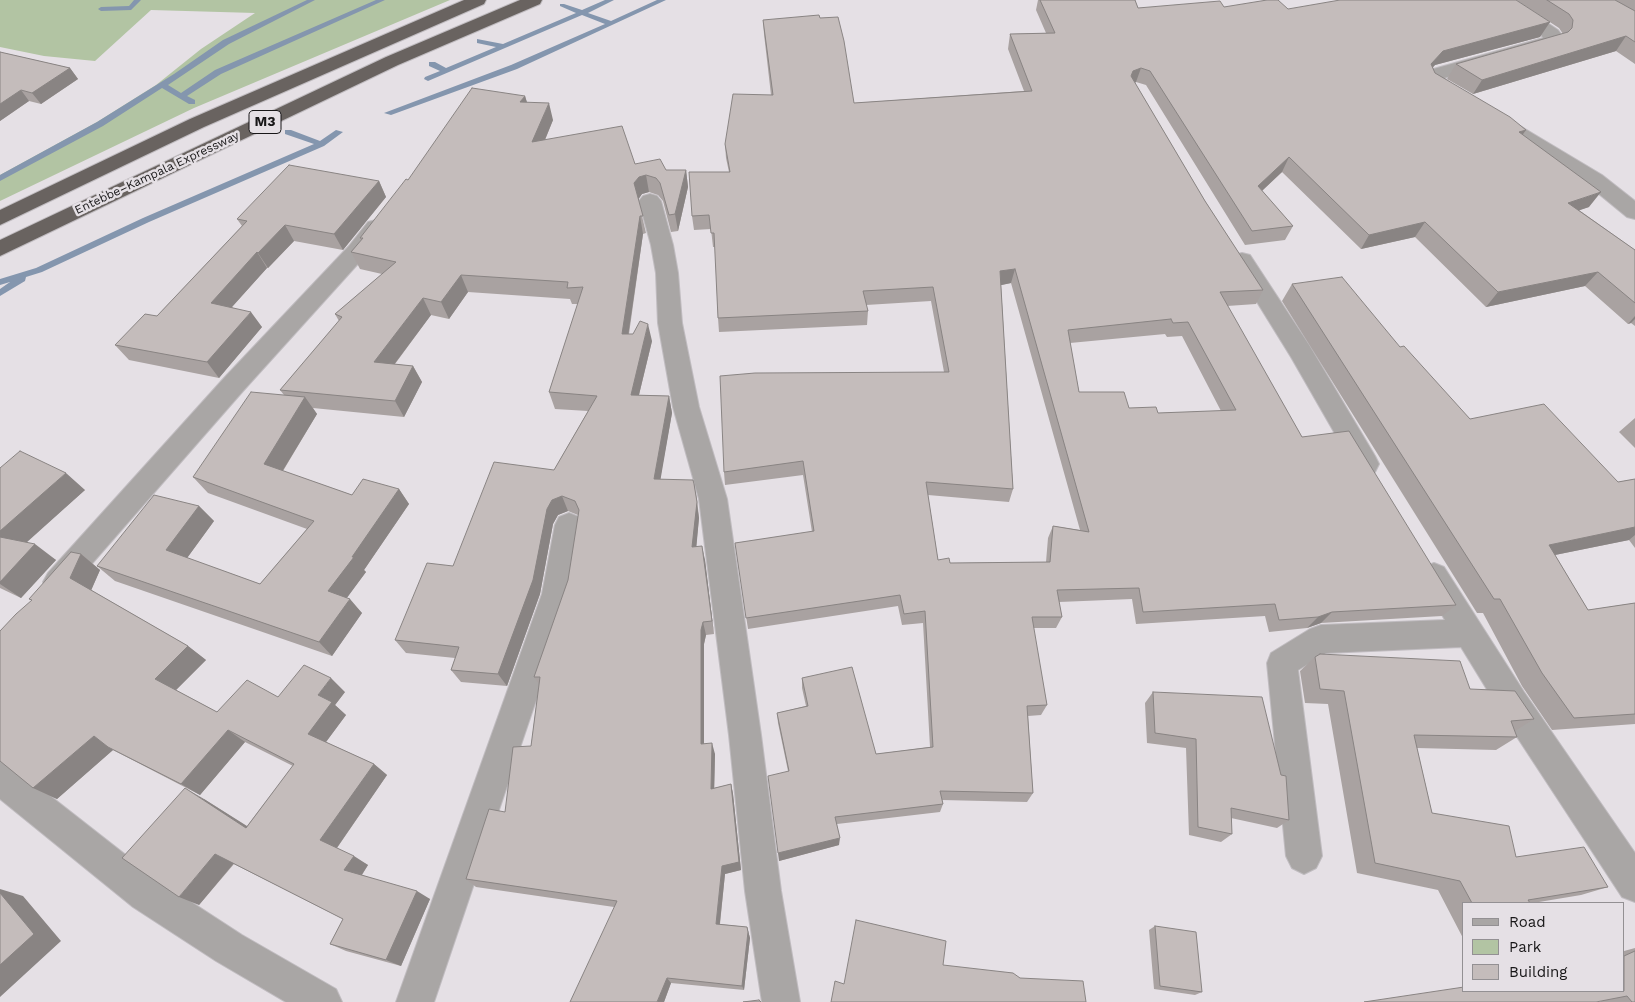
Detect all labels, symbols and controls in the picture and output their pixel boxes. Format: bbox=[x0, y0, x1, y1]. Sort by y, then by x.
road number: M3 bbox=[249, 110, 281, 134]
street label: Entebbe–Kampala Expressway bbox=[73, 128, 241, 218]
legend bbox=[1462, 902, 1625, 992]
text: Road bbox=[1509, 913, 1546, 931]
text: Park bbox=[1509, 938, 1541, 956]
text: Building bbox=[1509, 963, 1567, 981]

